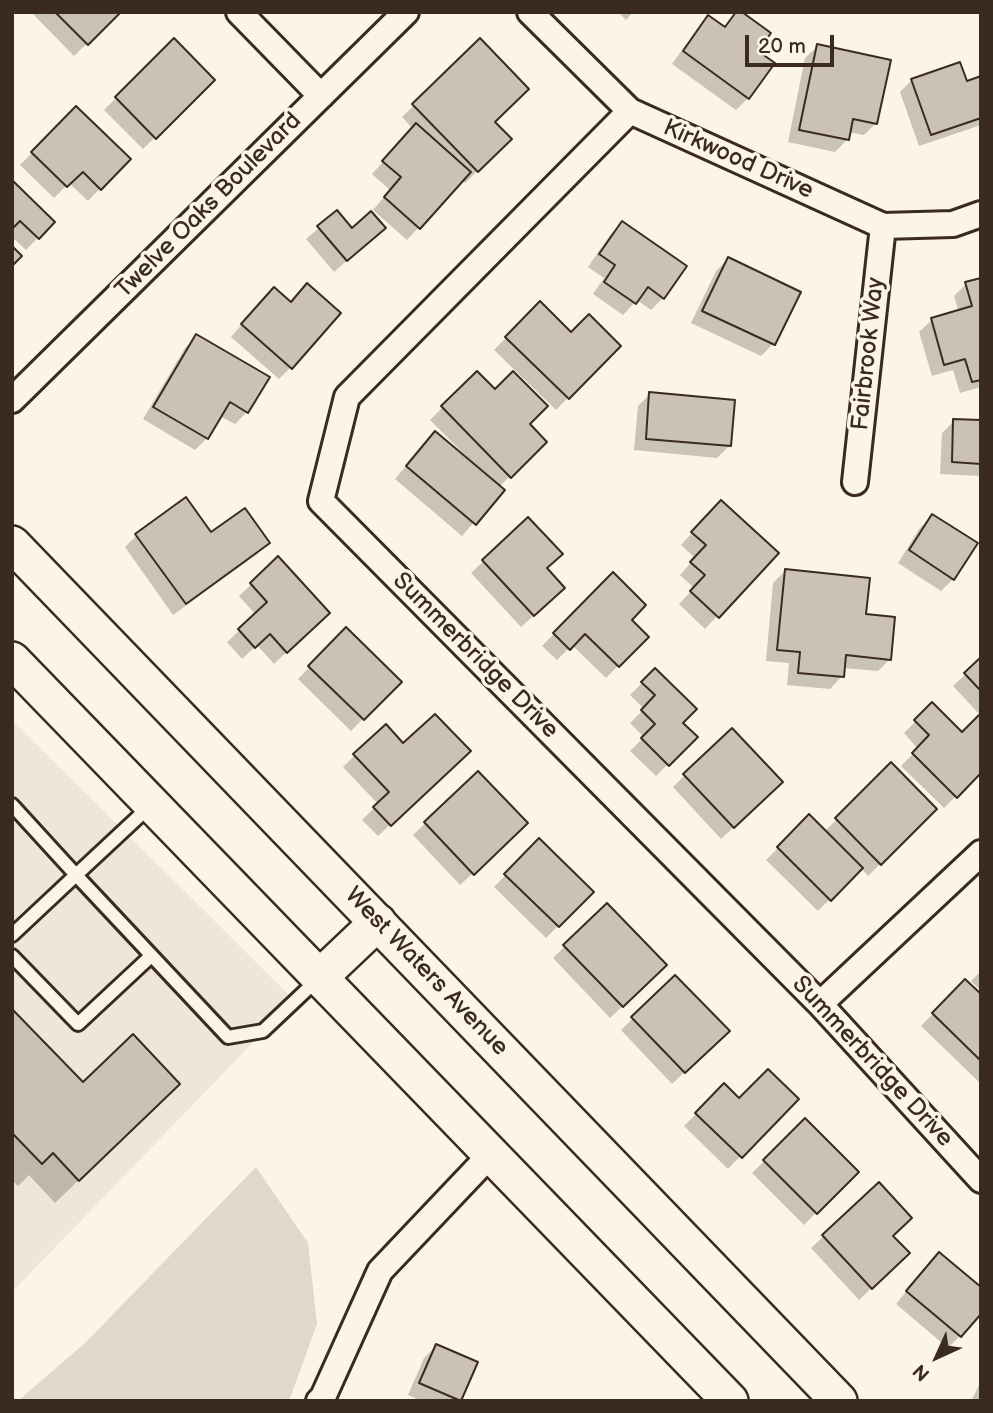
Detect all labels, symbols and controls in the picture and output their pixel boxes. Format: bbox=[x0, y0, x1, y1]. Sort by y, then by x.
scale bar bbox=[748, 21, 837, 65]
text: 20 m bbox=[758, 34, 806, 59]
street label: Twelve Oaks Boulevard bbox=[110, 107, 308, 305]
street label: Kirkwood Drive bbox=[658, 114, 818, 206]
street label: Fairbrook Way bbox=[847, 276, 891, 432]
street label: Summerbridge Drive bbox=[386, 567, 564, 745]
street label: West Waters Avenue bbox=[338, 882, 514, 1062]
street label: Summerbridge Drive bbox=[785, 971, 959, 1153]
north arrow bbox=[902, 1322, 972, 1392]
text: N bbox=[909, 1359, 935, 1385]

